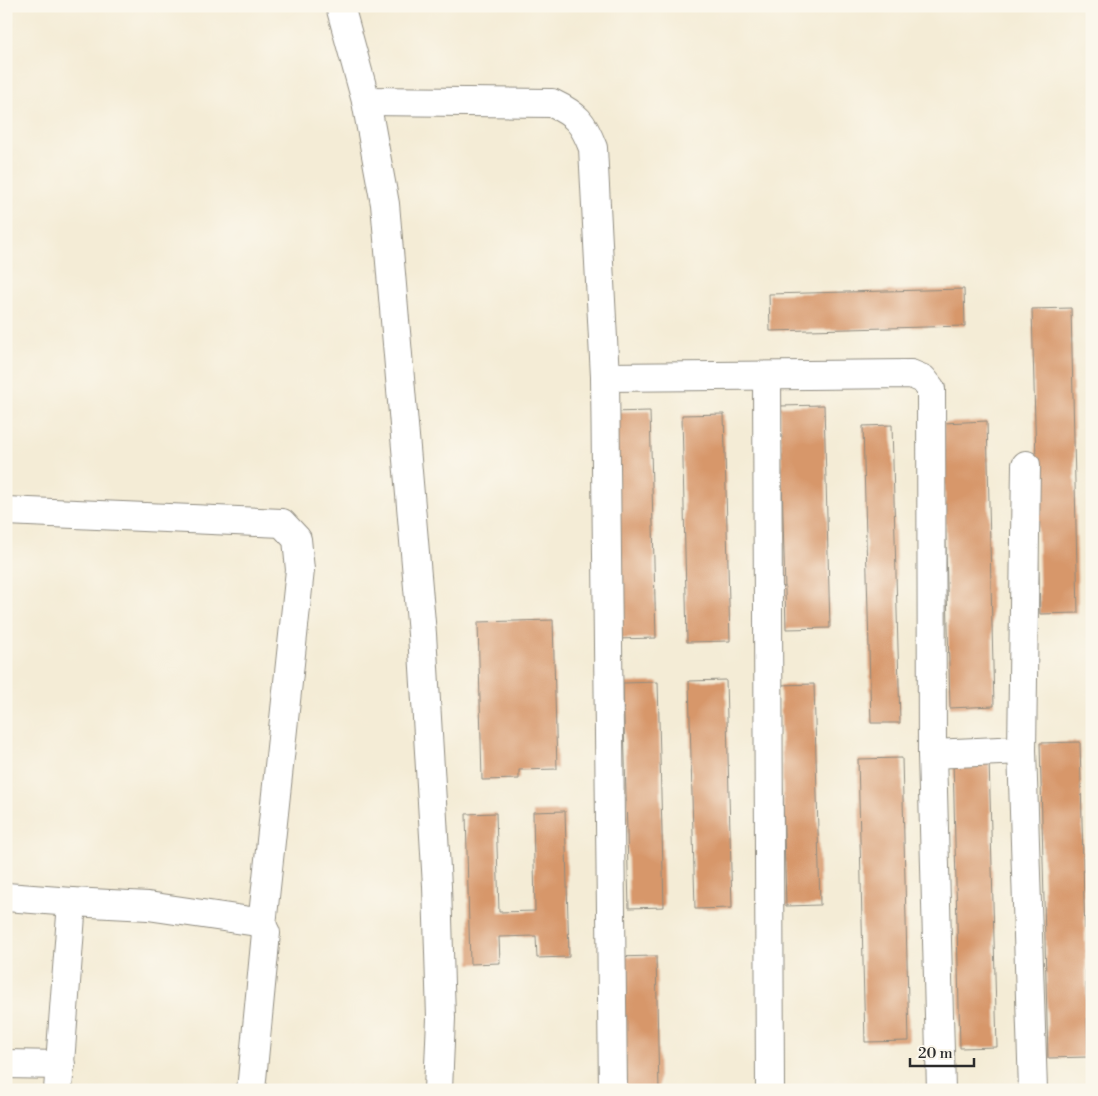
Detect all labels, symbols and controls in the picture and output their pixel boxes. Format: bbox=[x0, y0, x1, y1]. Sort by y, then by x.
scale bar bbox=[910, 1036, 974, 1068]
text: 20 m bbox=[918, 1044, 953, 1063]

